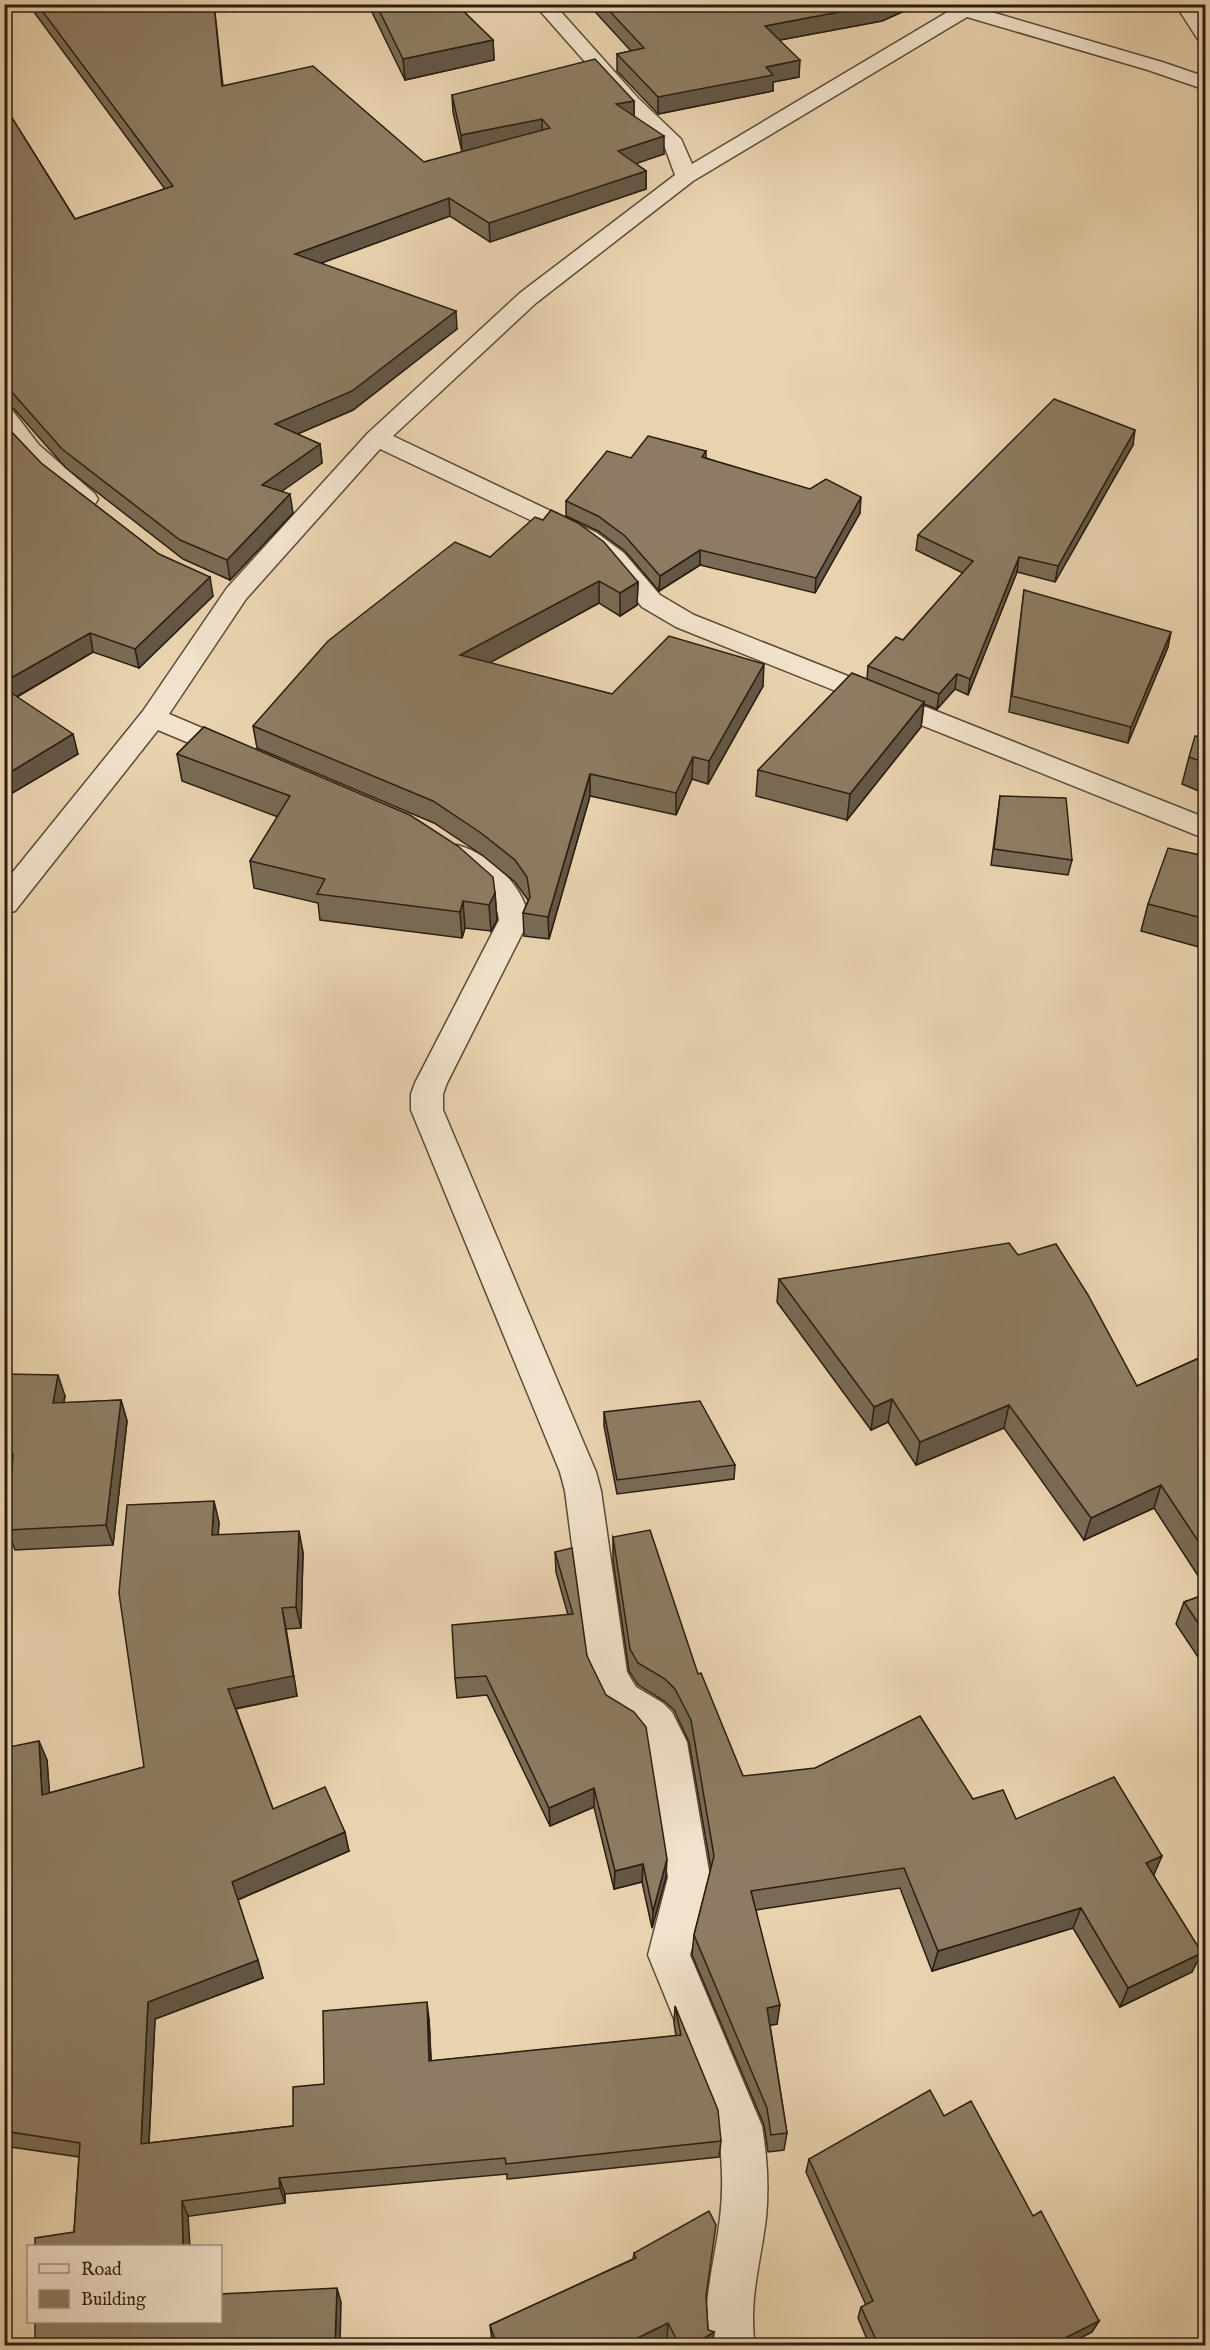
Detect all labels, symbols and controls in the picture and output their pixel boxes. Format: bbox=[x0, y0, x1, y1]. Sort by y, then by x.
legend bbox=[27, 2245, 222, 2323]
text: Road bbox=[81, 2259, 122, 2282]
text: Building bbox=[81, 2289, 146, 2312]

